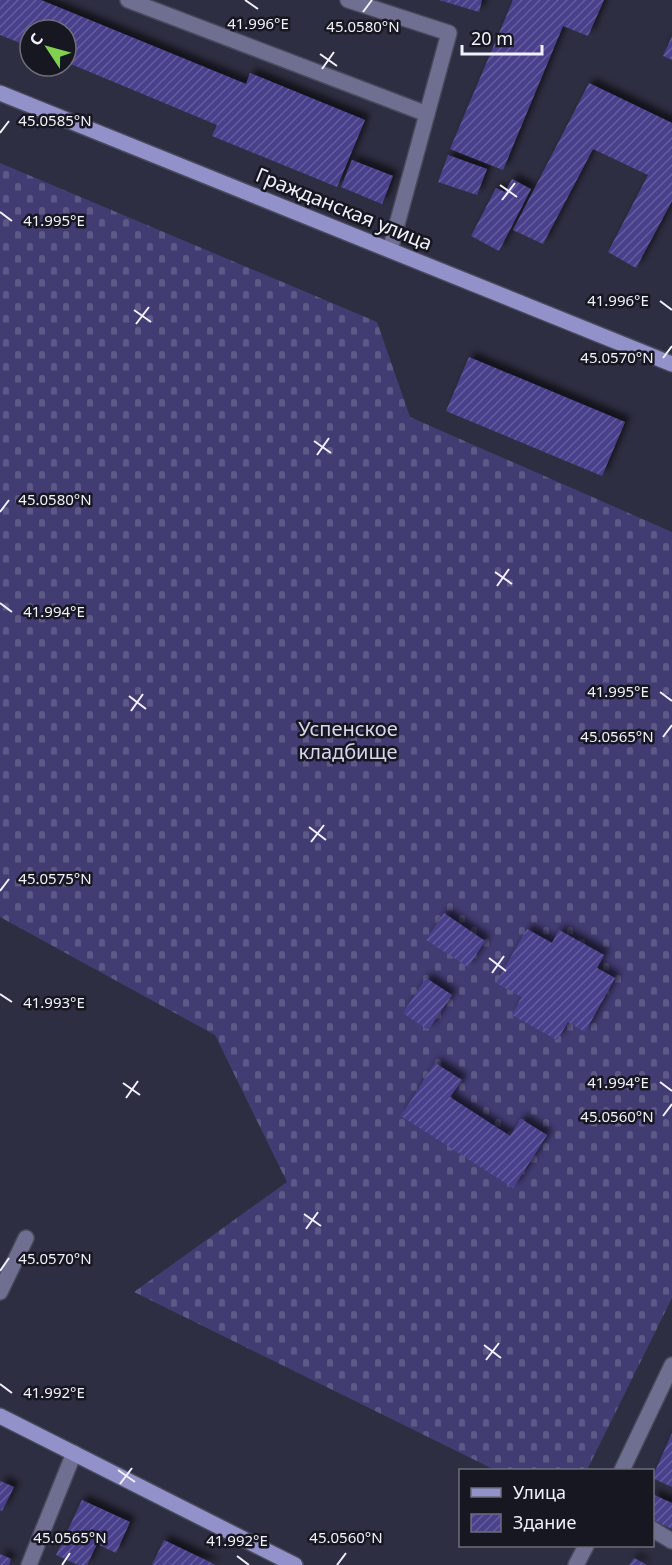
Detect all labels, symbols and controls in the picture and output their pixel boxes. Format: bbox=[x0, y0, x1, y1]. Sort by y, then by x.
text: 41.996°E bbox=[227, 13, 289, 33]
text: 45.0580°N bbox=[326, 16, 400, 36]
north arrow bbox=[18, 18, 78, 78]
scale bar bbox=[462, 18, 542, 56]
text: 20 m bbox=[471, 26, 513, 50]
text: С bbox=[24, 29, 48, 50]
text: 45.0585°N bbox=[18, 110, 92, 130]
street label: Гражданская улица bbox=[252, 161, 436, 256]
text: 41.995°E bbox=[23, 210, 85, 230]
text: 41.996°E bbox=[587, 290, 649, 310]
text: 45.0570°N bbox=[580, 347, 654, 367]
text: 45.0580°N bbox=[18, 489, 92, 509]
text: 41.994°E bbox=[23, 601, 85, 621]
text: 41.995°E bbox=[587, 681, 649, 701]
park label: Успенское кладбище bbox=[298, 715, 398, 765]
text: 45.0565°N bbox=[580, 726, 654, 746]
text: 45.0575°N bbox=[18, 868, 92, 888]
text: 41.993°E bbox=[23, 992, 85, 1012]
text: 41.994°E bbox=[587, 1072, 649, 1092]
text: 45.0560°N bbox=[580, 1106, 654, 1126]
text: 45.0570°N bbox=[18, 1248, 92, 1268]
text: 41.992°E bbox=[23, 1382, 85, 1402]
legend bbox=[459, 1469, 654, 1547]
text: Улица bbox=[513, 1480, 566, 1504]
text: Здание bbox=[513, 1510, 577, 1534]
text: 45.0565°N bbox=[33, 1527, 107, 1547]
text: 45.0560°N bbox=[309, 1527, 383, 1547]
text: 41.992°E bbox=[206, 1530, 268, 1550]

